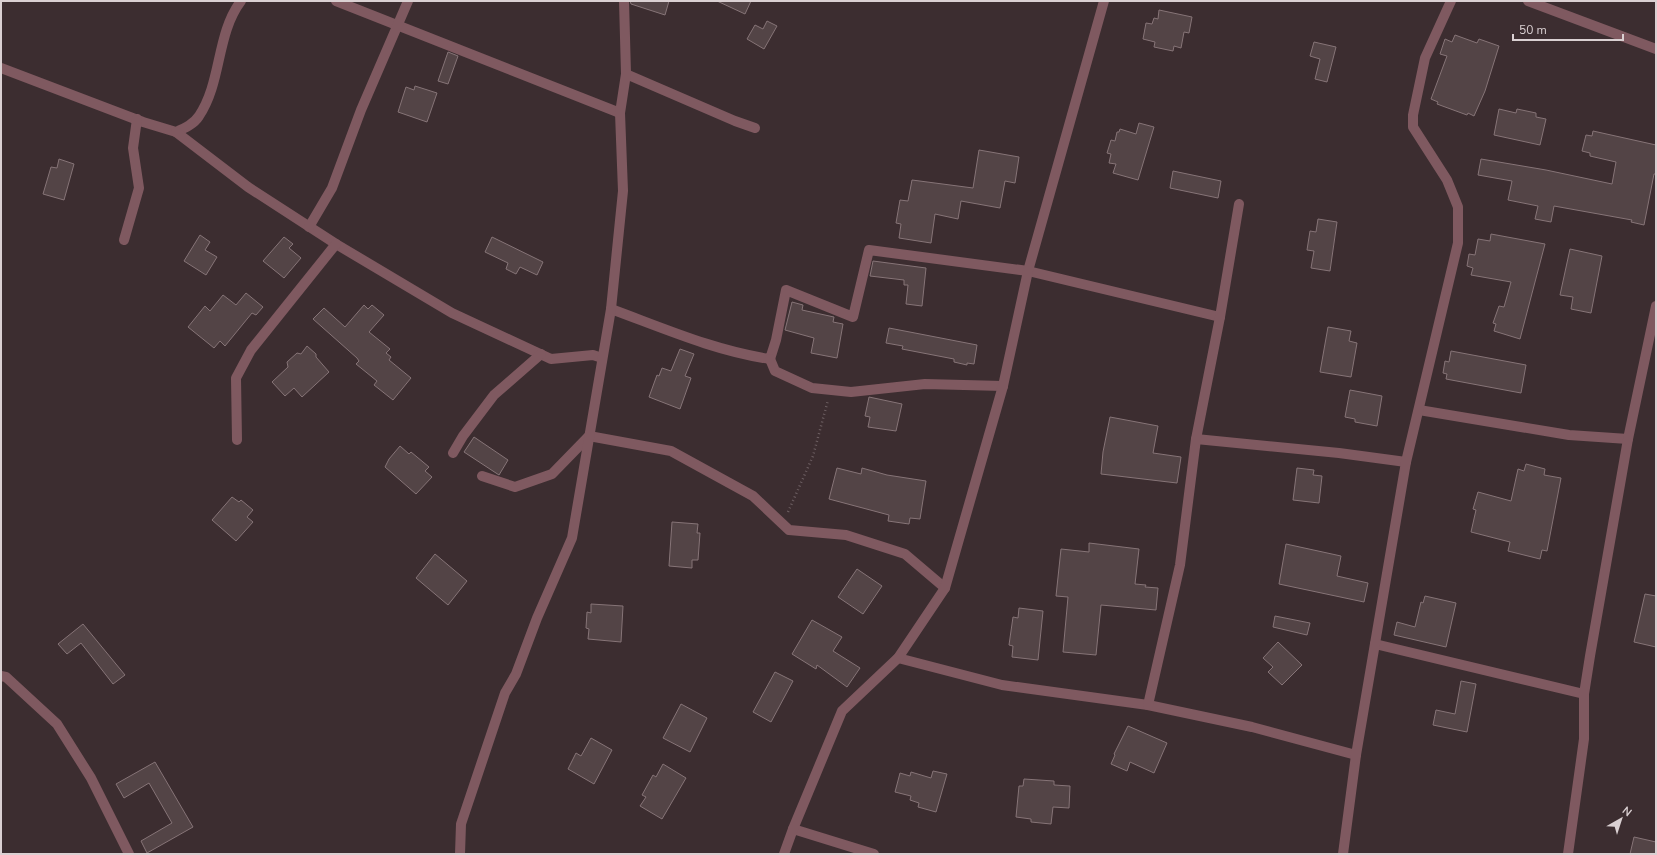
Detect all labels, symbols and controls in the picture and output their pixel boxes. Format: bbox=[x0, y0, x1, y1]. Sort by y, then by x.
scale bar bbox=[1513, 16, 1623, 42]
text: 50 m bbox=[1519, 22, 1547, 38]
north arrow bbox=[1601, 799, 1641, 839]
text: N bbox=[1619, 803, 1635, 820]

